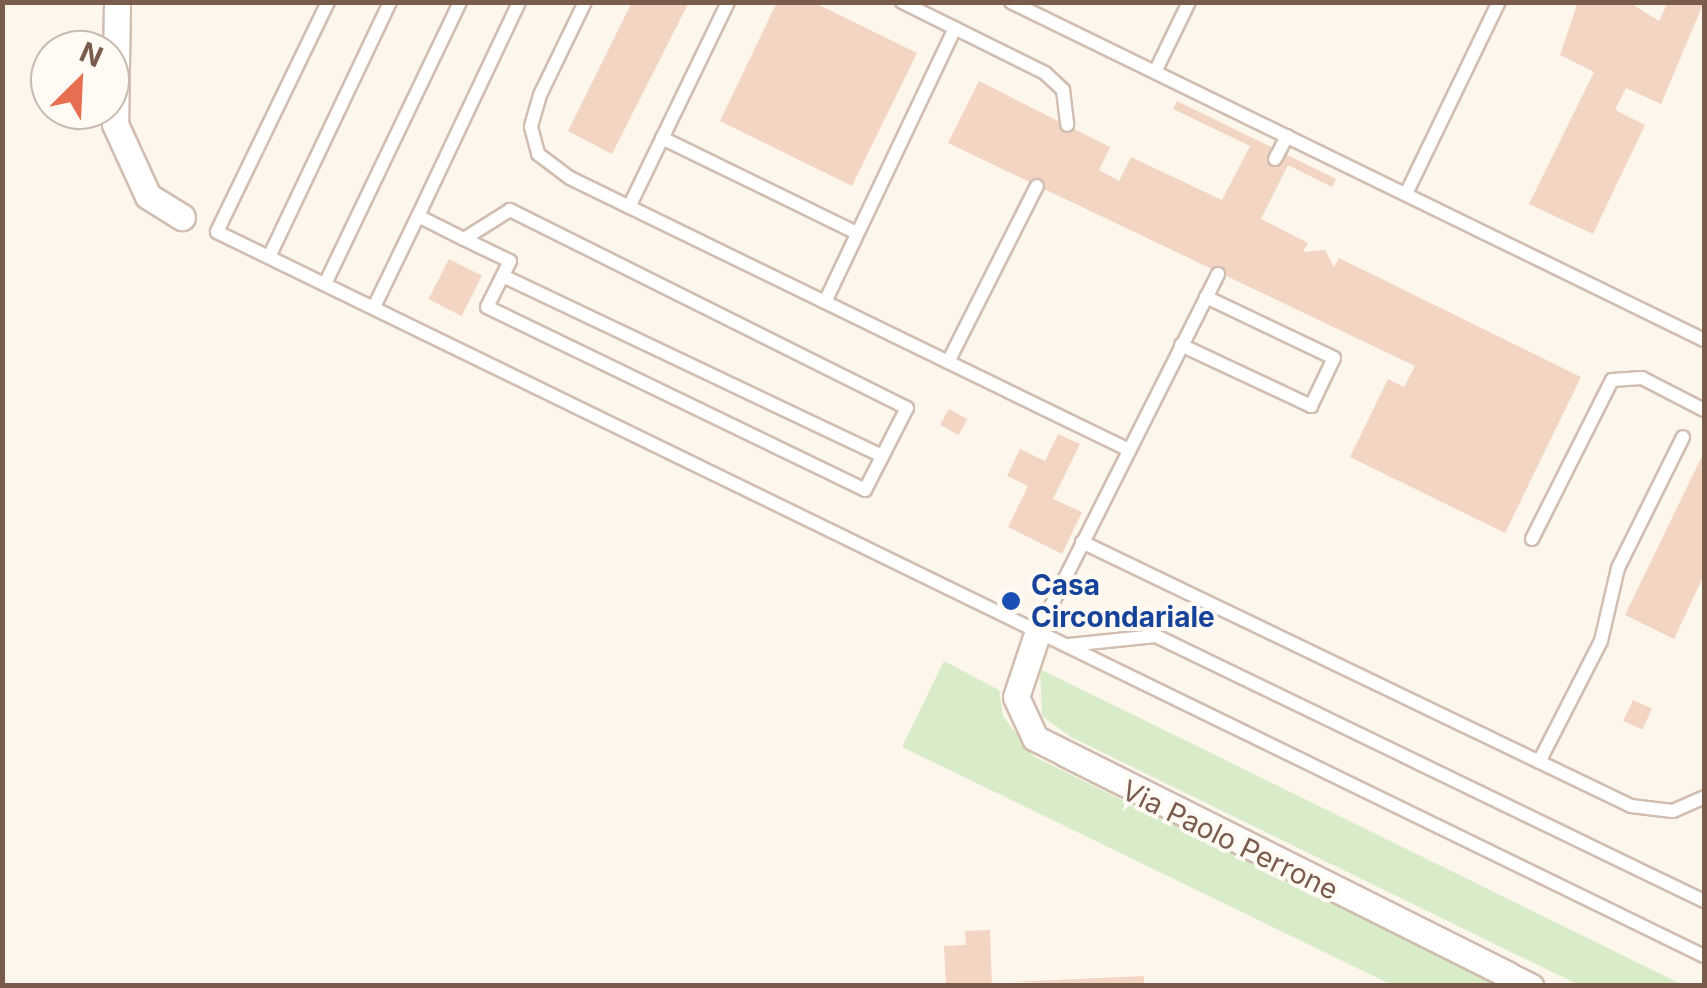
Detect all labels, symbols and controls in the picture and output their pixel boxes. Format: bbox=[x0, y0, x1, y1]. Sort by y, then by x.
north arrow bbox=[30, 30, 130, 130]
text: N bbox=[75, 35, 108, 74]
place label: Casa Circondariale bbox=[1031, 568, 1215, 634]
marker: Casa Circondariale bbox=[1000, 590, 1022, 612]
street label: Via Paolo Perrone bbox=[1116, 773, 1344, 907]

